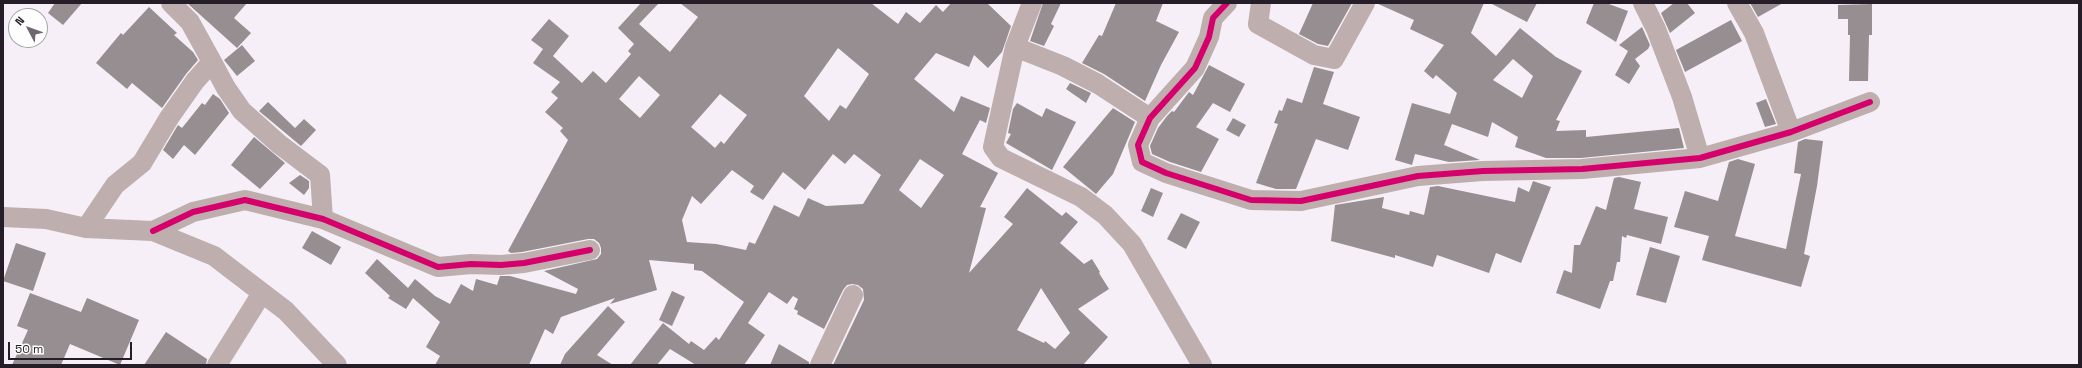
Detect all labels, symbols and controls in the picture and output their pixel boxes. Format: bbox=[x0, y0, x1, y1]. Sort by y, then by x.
north arrow bbox=[8, 8, 48, 48]
text: N bbox=[12, 13, 27, 28]
scale bar bbox=[10, 334, 134, 360]
text: 50 m bbox=[15, 341, 43, 357]

